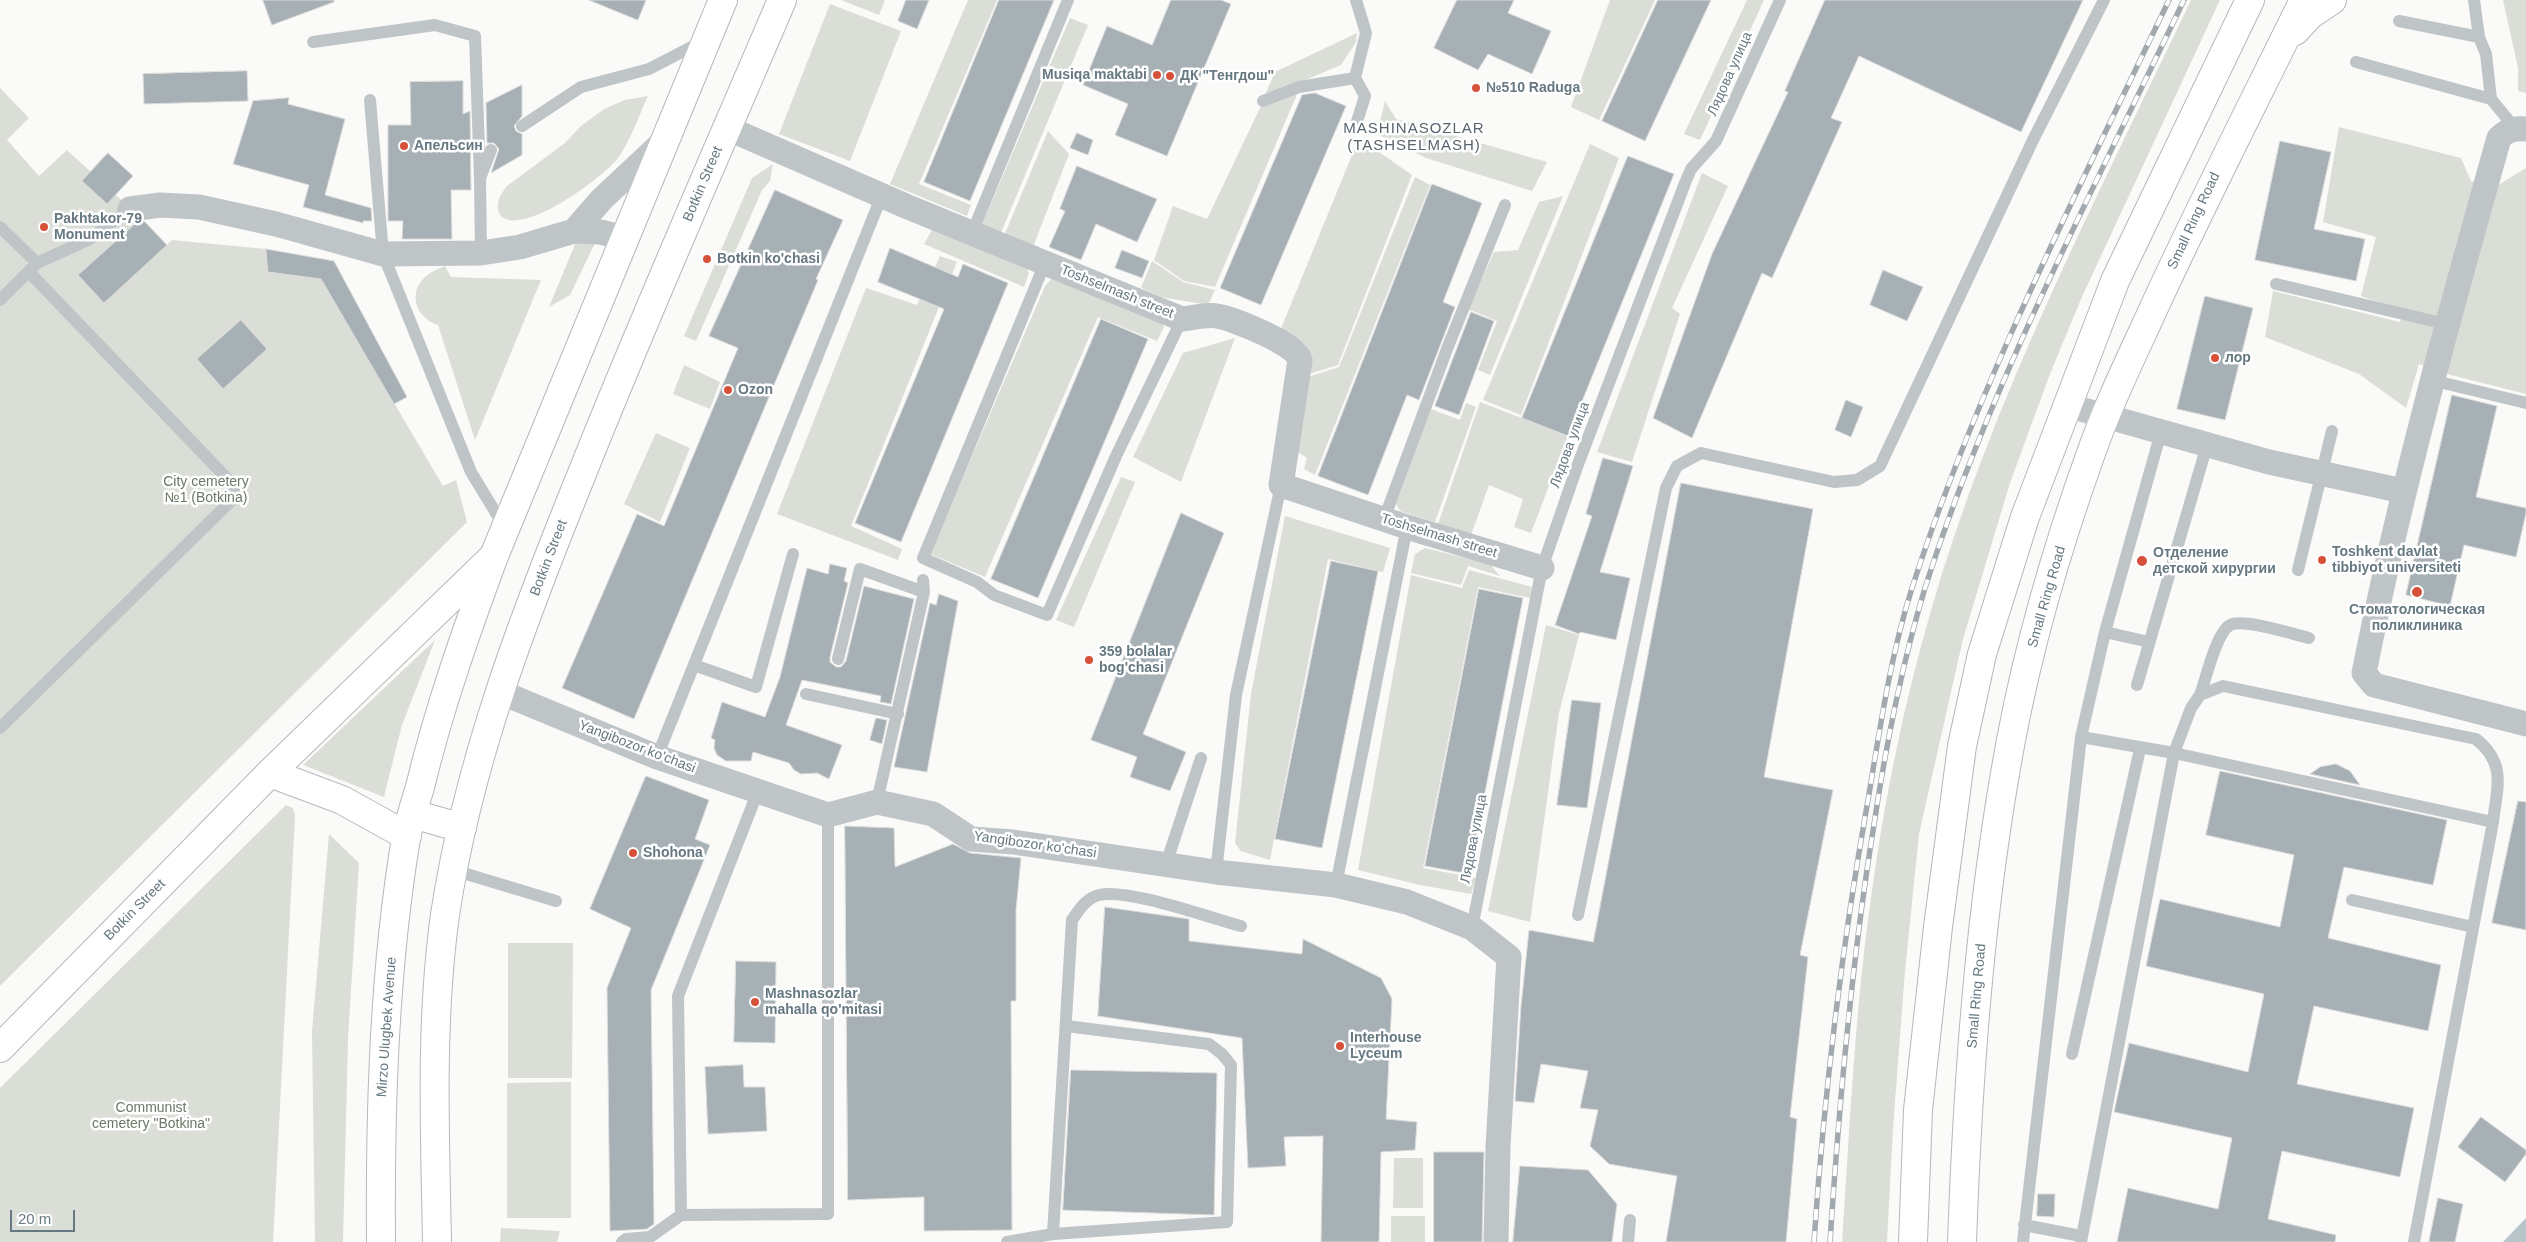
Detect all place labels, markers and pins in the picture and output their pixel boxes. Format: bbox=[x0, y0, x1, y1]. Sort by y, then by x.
place label: Musiqa maktabi bbox=[1042, 67, 1147, 83]
place label: ДК "Тенгдош" bbox=[1180, 68, 1274, 84]
marker: Musiqa maktabi bbox=[1151, 69, 1163, 81]
marker: ДК "Тенгдош" bbox=[1164, 70, 1176, 82]
place label: №510 Raduga bbox=[1486, 80, 1580, 96]
marker: №510 Raduga bbox=[1470, 82, 1482, 94]
place label: Апельсин bbox=[414, 138, 483, 154]
marker: Апельсин bbox=[398, 140, 410, 152]
place label: Pakhtakor-79 Monument bbox=[54, 211, 142, 243]
marker: Pakhtakor-79 Monument bbox=[38, 221, 50, 233]
place label: Botkin ko'chasi bbox=[717, 251, 820, 267]
marker: Botkin ko'chasi bbox=[701, 253, 713, 265]
place label: лор bbox=[2225, 350, 2251, 366]
marker: лор bbox=[2209, 352, 2221, 364]
place label: Ozon bbox=[738, 382, 773, 398]
marker: Ozon bbox=[722, 384, 734, 396]
place label: Toshkent davlat tibbiyot universiteti bbox=[2332, 544, 2461, 576]
place label: Отделение детской хирургии bbox=[2153, 545, 2276, 578]
marker: Отделение детской хирургии bbox=[2135, 554, 2149, 568]
marker: Toshkent davlat tibbiyot universiteti bbox=[2316, 554, 2328, 566]
marker: Стоматологическая поликлиника bbox=[2410, 585, 2424, 599]
place label: Стоматологическая поликлиника bbox=[2349, 602, 2485, 634]
place label: 359 bolalar bog'chasi bbox=[1099, 644, 1172, 676]
marker: 359 bolalar bog'chasi bbox=[1083, 654, 1095, 666]
place label: Shohona bbox=[643, 845, 703, 861]
marker: Shohona bbox=[627, 847, 639, 859]
place label: Mashnasozlar mahalla qo'mitasi bbox=[765, 986, 882, 1019]
marker: Mashnasozlar mahalla qo'mitasi bbox=[749, 996, 761, 1008]
place label: Interhouse Lyceum bbox=[1350, 1030, 1422, 1062]
marker: Interhouse Lyceum bbox=[1334, 1040, 1346, 1052]

